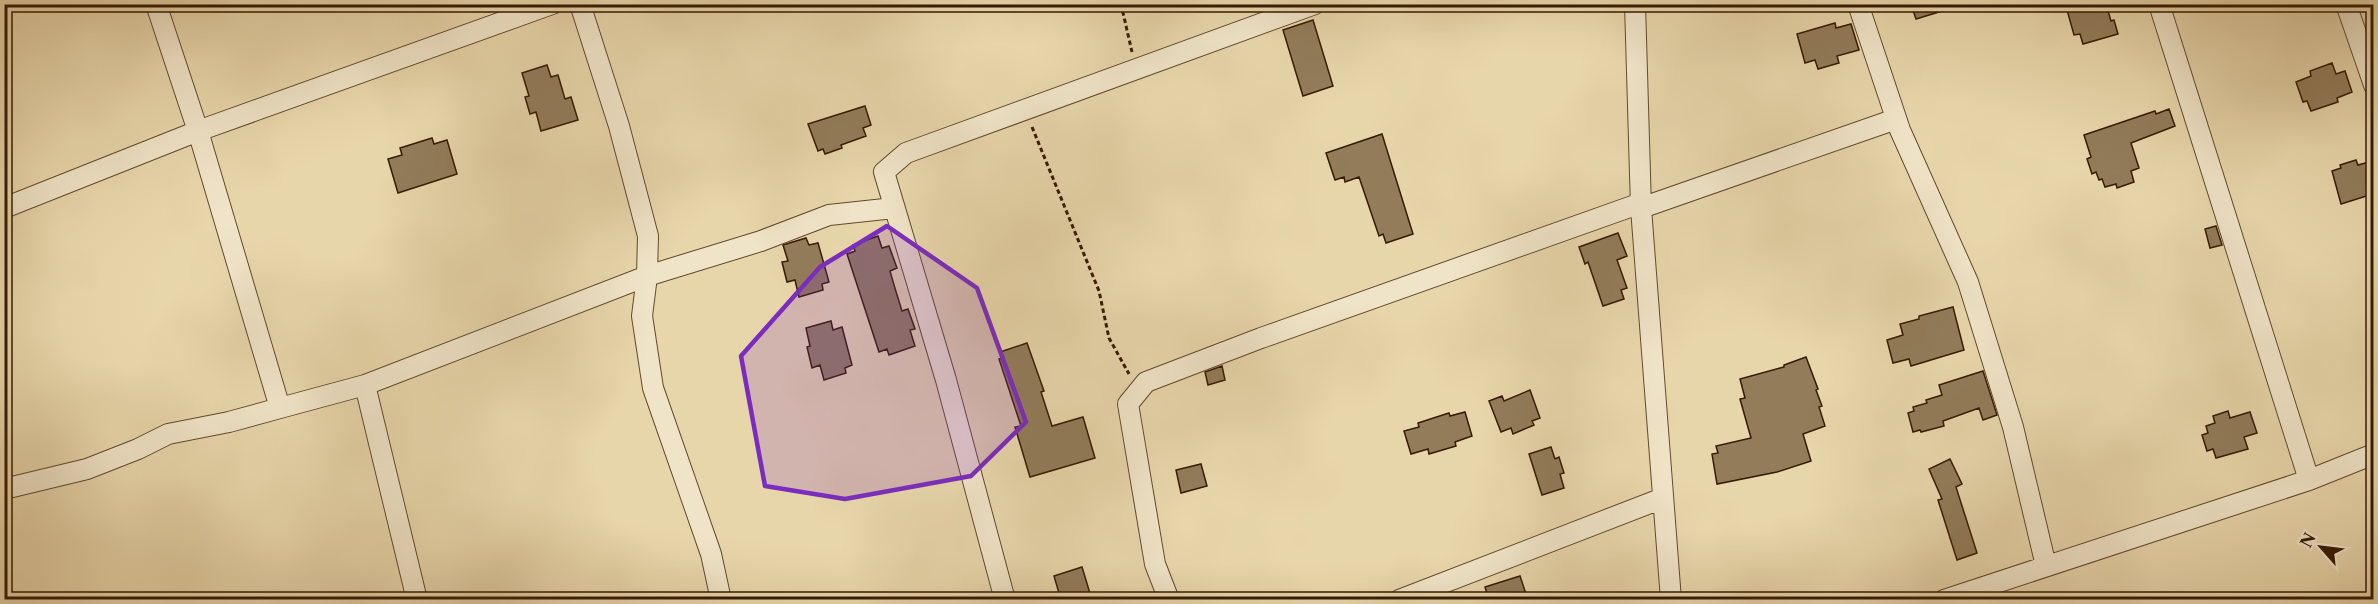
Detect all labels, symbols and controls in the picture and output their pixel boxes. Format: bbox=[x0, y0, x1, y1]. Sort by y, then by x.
north arrow bbox=[2291, 517, 2351, 577]
text: N bbox=[2296, 529, 2320, 551]

